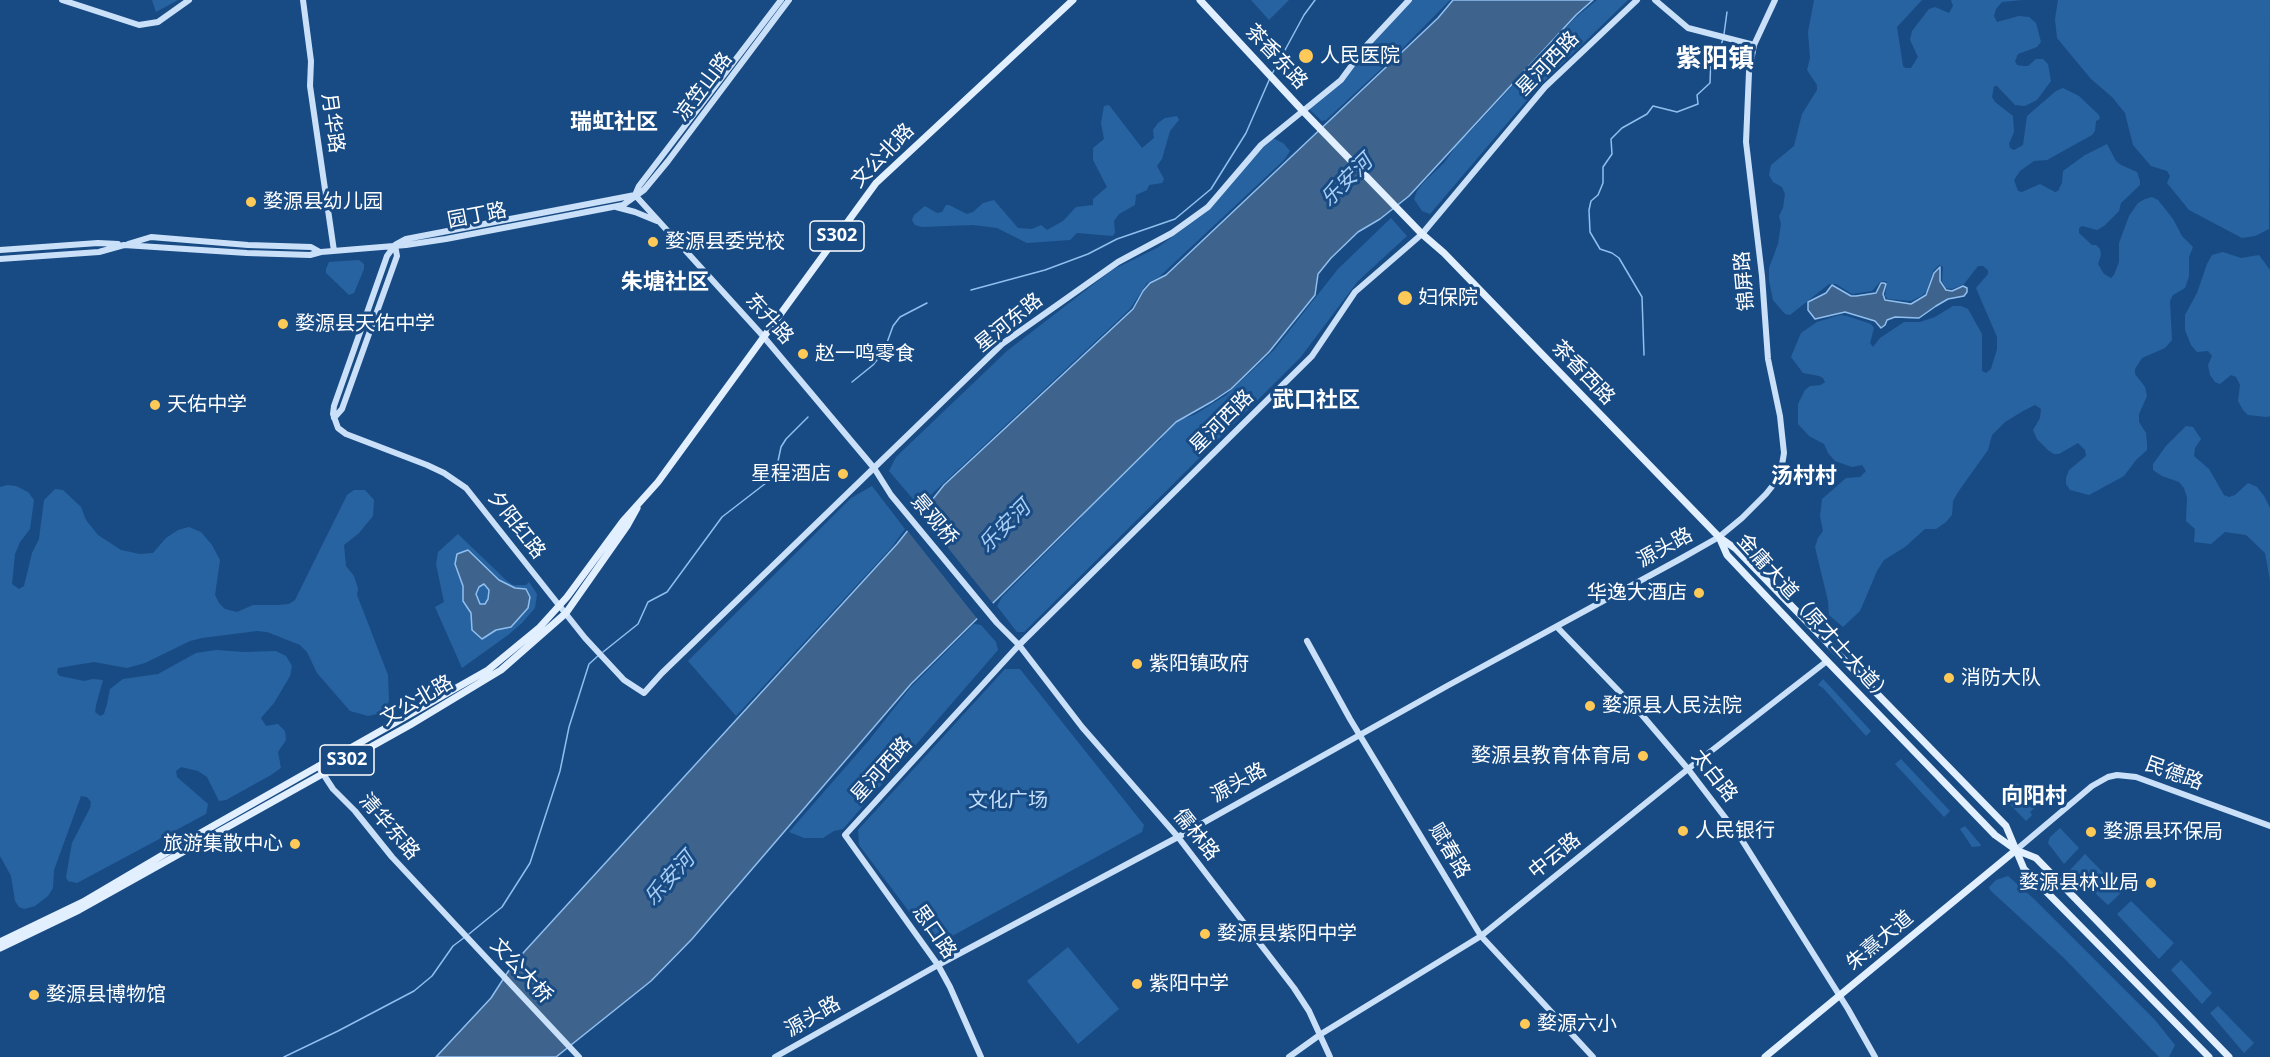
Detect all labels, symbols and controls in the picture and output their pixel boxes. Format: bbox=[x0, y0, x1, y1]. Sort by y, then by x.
street label: 茶香东路 bbox=[1240, 20, 1312, 94]
street label: 星河西路 bbox=[1512, 27, 1584, 101]
place label: 人民医院 bbox=[1320, 44, 1400, 68]
district label: 紫阳镇 bbox=[1676, 44, 1754, 76]
marker: 人民医院 bbox=[1297, 47, 1315, 65]
street label: 凉笠山路 bbox=[670, 48, 738, 126]
street label: 月华路 bbox=[316, 92, 348, 154]
district label: 瑞虹社区 bbox=[570, 110, 658, 136]
street label: 文公北路 bbox=[847, 119, 919, 193]
water label: 乐安河 bbox=[1316, 150, 1378, 212]
place label: 婺源县幼儿园 bbox=[263, 190, 383, 214]
marker: 婺源县幼儿园 bbox=[244, 195, 258, 209]
street label: 园丁路 bbox=[445, 198, 509, 234]
road number: S302 bbox=[810, 221, 864, 251]
place label: 婺源县委党校 bbox=[665, 230, 785, 254]
marker: 婺源县委党校 bbox=[646, 235, 660, 249]
street label: 锦屏路 bbox=[1730, 250, 1760, 312]
district label: 朱塘社区 bbox=[621, 270, 709, 296]
place label: 妇保院 bbox=[1418, 286, 1478, 310]
street label: 东升路 bbox=[740, 289, 798, 349]
street label: 星河东路 bbox=[970, 289, 1048, 357]
marker: 妇保院 bbox=[1396, 289, 1414, 307]
place label: 婺源县天佑中学 bbox=[295, 312, 435, 336]
marker: 婺源县天佑中学 bbox=[276, 317, 290, 331]
street label: 茶香西路 bbox=[1547, 336, 1619, 410]
place label: 赵一鸣零食 bbox=[815, 342, 915, 366]
marker: 赵一鸣零食 bbox=[796, 347, 810, 361]
street label: 星河西路 bbox=[1185, 385, 1259, 459]
district label: 武口社区 bbox=[1272, 388, 1360, 414]
place label: 天佑中学 bbox=[167, 393, 247, 417]
marker: 天佑中学 bbox=[148, 398, 162, 412]
place label: 星程酒店 bbox=[751, 462, 831, 486]
district label: 汤村村 bbox=[1771, 464, 1837, 490]
marker: 星程酒店 bbox=[836, 467, 850, 481]
street label: 夕阳红路 bbox=[482, 486, 550, 564]
street label: 景观桥 bbox=[906, 489, 962, 551]
water label: 乐安河 bbox=[974, 496, 1036, 558]
street label: 源头路 bbox=[1633, 523, 1697, 573]
street label: 金庸大道（原才士大道） bbox=[1731, 529, 1897, 709]
place label: 华逸大酒店 bbox=[1587, 581, 1687, 605]
marker: 华逸大酒店 bbox=[1692, 586, 1706, 600]
place label: 紫阳镇政府 bbox=[1149, 652, 1249, 676]
marker: 紫阳镇政府 bbox=[1130, 657, 1144, 671]
place label: 消防大队 bbox=[1961, 666, 2041, 690]
street label: 文公北路 bbox=[376, 671, 458, 731]
marker: 消防大队 bbox=[1942, 671, 1956, 685]
place label: 婺源县人民法院 bbox=[1602, 694, 1742, 718]
marker: 婺源县人民法院 bbox=[1583, 699, 1597, 713]
street label: 星河西路 bbox=[846, 732, 918, 808]
place label: 婺源县教育体育局 bbox=[1471, 744, 1631, 768]
road number: S302 bbox=[320, 745, 374, 775]
street label: 太白路 bbox=[1686, 745, 1742, 807]
marker: 婺源县教育体育局 bbox=[1636, 749, 1650, 763]
street label: 民德路 bbox=[2142, 752, 2206, 796]
street label: 源头路 bbox=[1207, 758, 1271, 808]
district label: 向阳村 bbox=[2001, 784, 2067, 810]
street label: 清华东路 bbox=[354, 789, 424, 865]
park label: 文化广场 bbox=[968, 789, 1048, 813]
street label: 儒林路 bbox=[1168, 804, 1224, 866]
street label: 赋春路 bbox=[1423, 819, 1475, 883]
place label: 人民银行 bbox=[1695, 819, 1775, 843]
place label: 婺源县环保局 bbox=[2103, 820, 2223, 844]
marker: 人民银行 bbox=[1676, 824, 1690, 838]
marker: 婺源县环保局 bbox=[2084, 825, 2098, 839]
street label: 中云路 bbox=[1524, 828, 1586, 884]
place label: 旅游集散中心 bbox=[163, 832, 283, 856]
marker: 旅游集散中心 bbox=[288, 837, 302, 851]
water label: 乐安河 bbox=[640, 847, 700, 911]
place label: 婺源县林业局 bbox=[2019, 871, 2139, 895]
marker: 婺源县林业局 bbox=[2144, 876, 2158, 890]
street label: 思口路 bbox=[907, 901, 961, 963]
street label: 朱熹大道 bbox=[1842, 906, 1918, 976]
place label: 婺源县紫阳中学 bbox=[1217, 922, 1357, 946]
marker: 婺源县紫阳中学 bbox=[1198, 927, 1212, 941]
street label: 文公大桥 bbox=[485, 934, 557, 1008]
place label: 紫阳中学 bbox=[1149, 972, 1229, 996]
marker: 紫阳中学 bbox=[1130, 977, 1144, 991]
place label: 婺源县博物馆 bbox=[46, 983, 166, 1007]
marker: 婺源县博物馆 bbox=[27, 988, 41, 1002]
street label: 源头路 bbox=[781, 992, 845, 1042]
place label: 婺源六小 bbox=[1537, 1012, 1617, 1036]
marker: 婺源六小 bbox=[1518, 1017, 1532, 1031]

